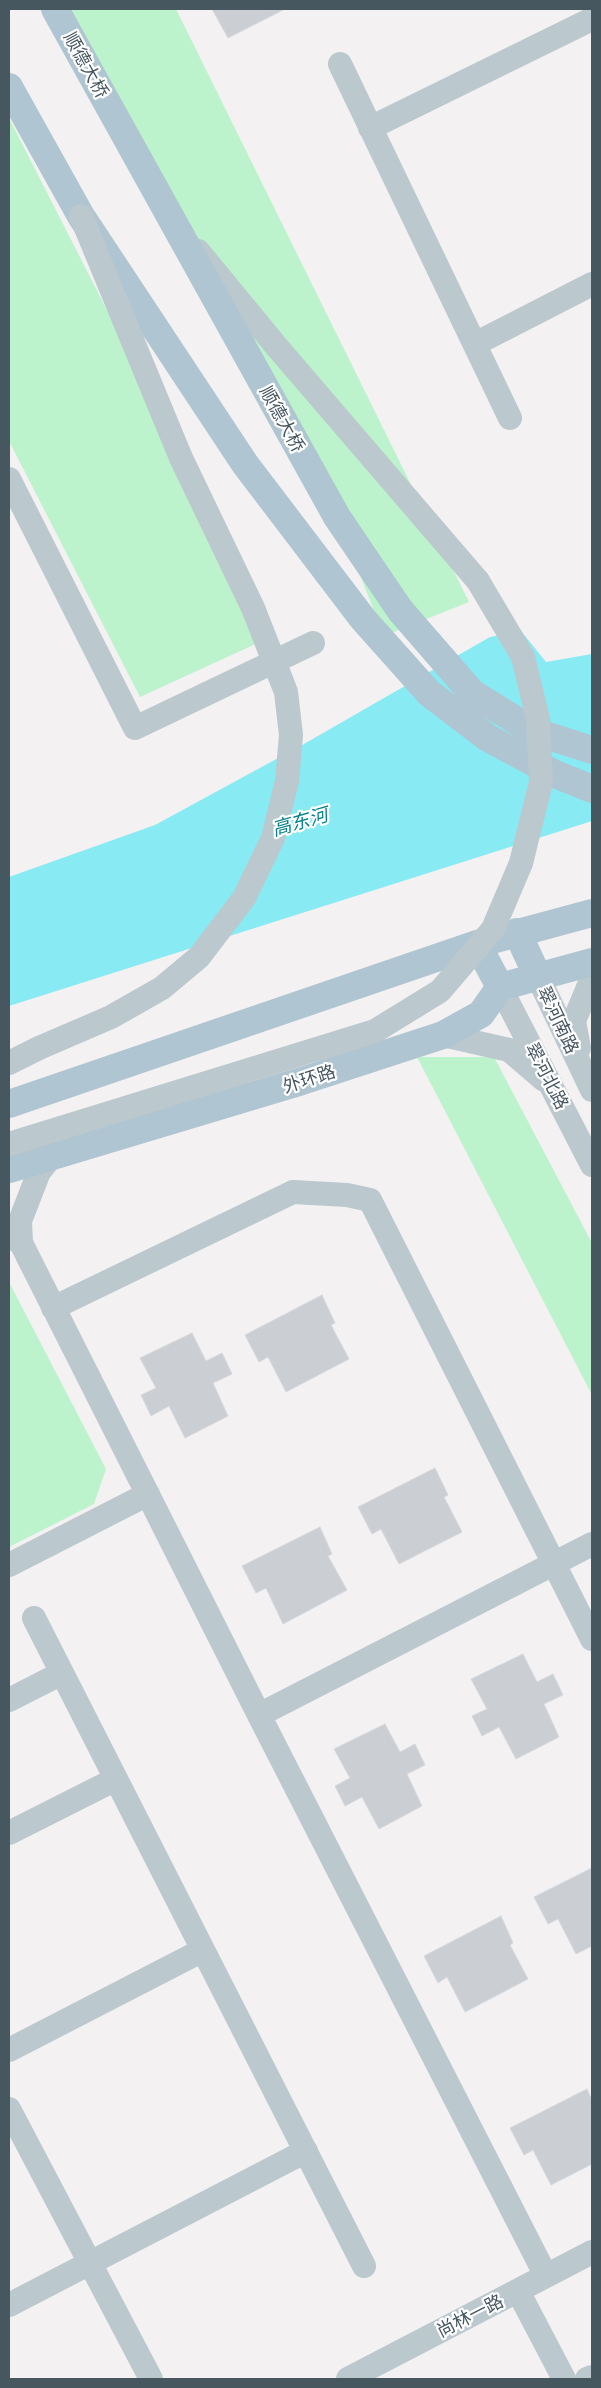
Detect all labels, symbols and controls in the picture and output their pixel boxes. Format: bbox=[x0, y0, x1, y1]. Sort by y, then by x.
street label: 顺德大桥 bbox=[59, 28, 113, 102]
street label: 顺德大桥 bbox=[255, 382, 309, 456]
water label: 高东河 bbox=[269, 803, 331, 841]
street label: 翠河南路 bbox=[533, 983, 583, 1057]
street label: 翠河北路 bbox=[521, 1039, 573, 1113]
street label: 外环路 bbox=[280, 1060, 338, 1098]
street label: 尚林一路 bbox=[433, 2290, 507, 2342]

